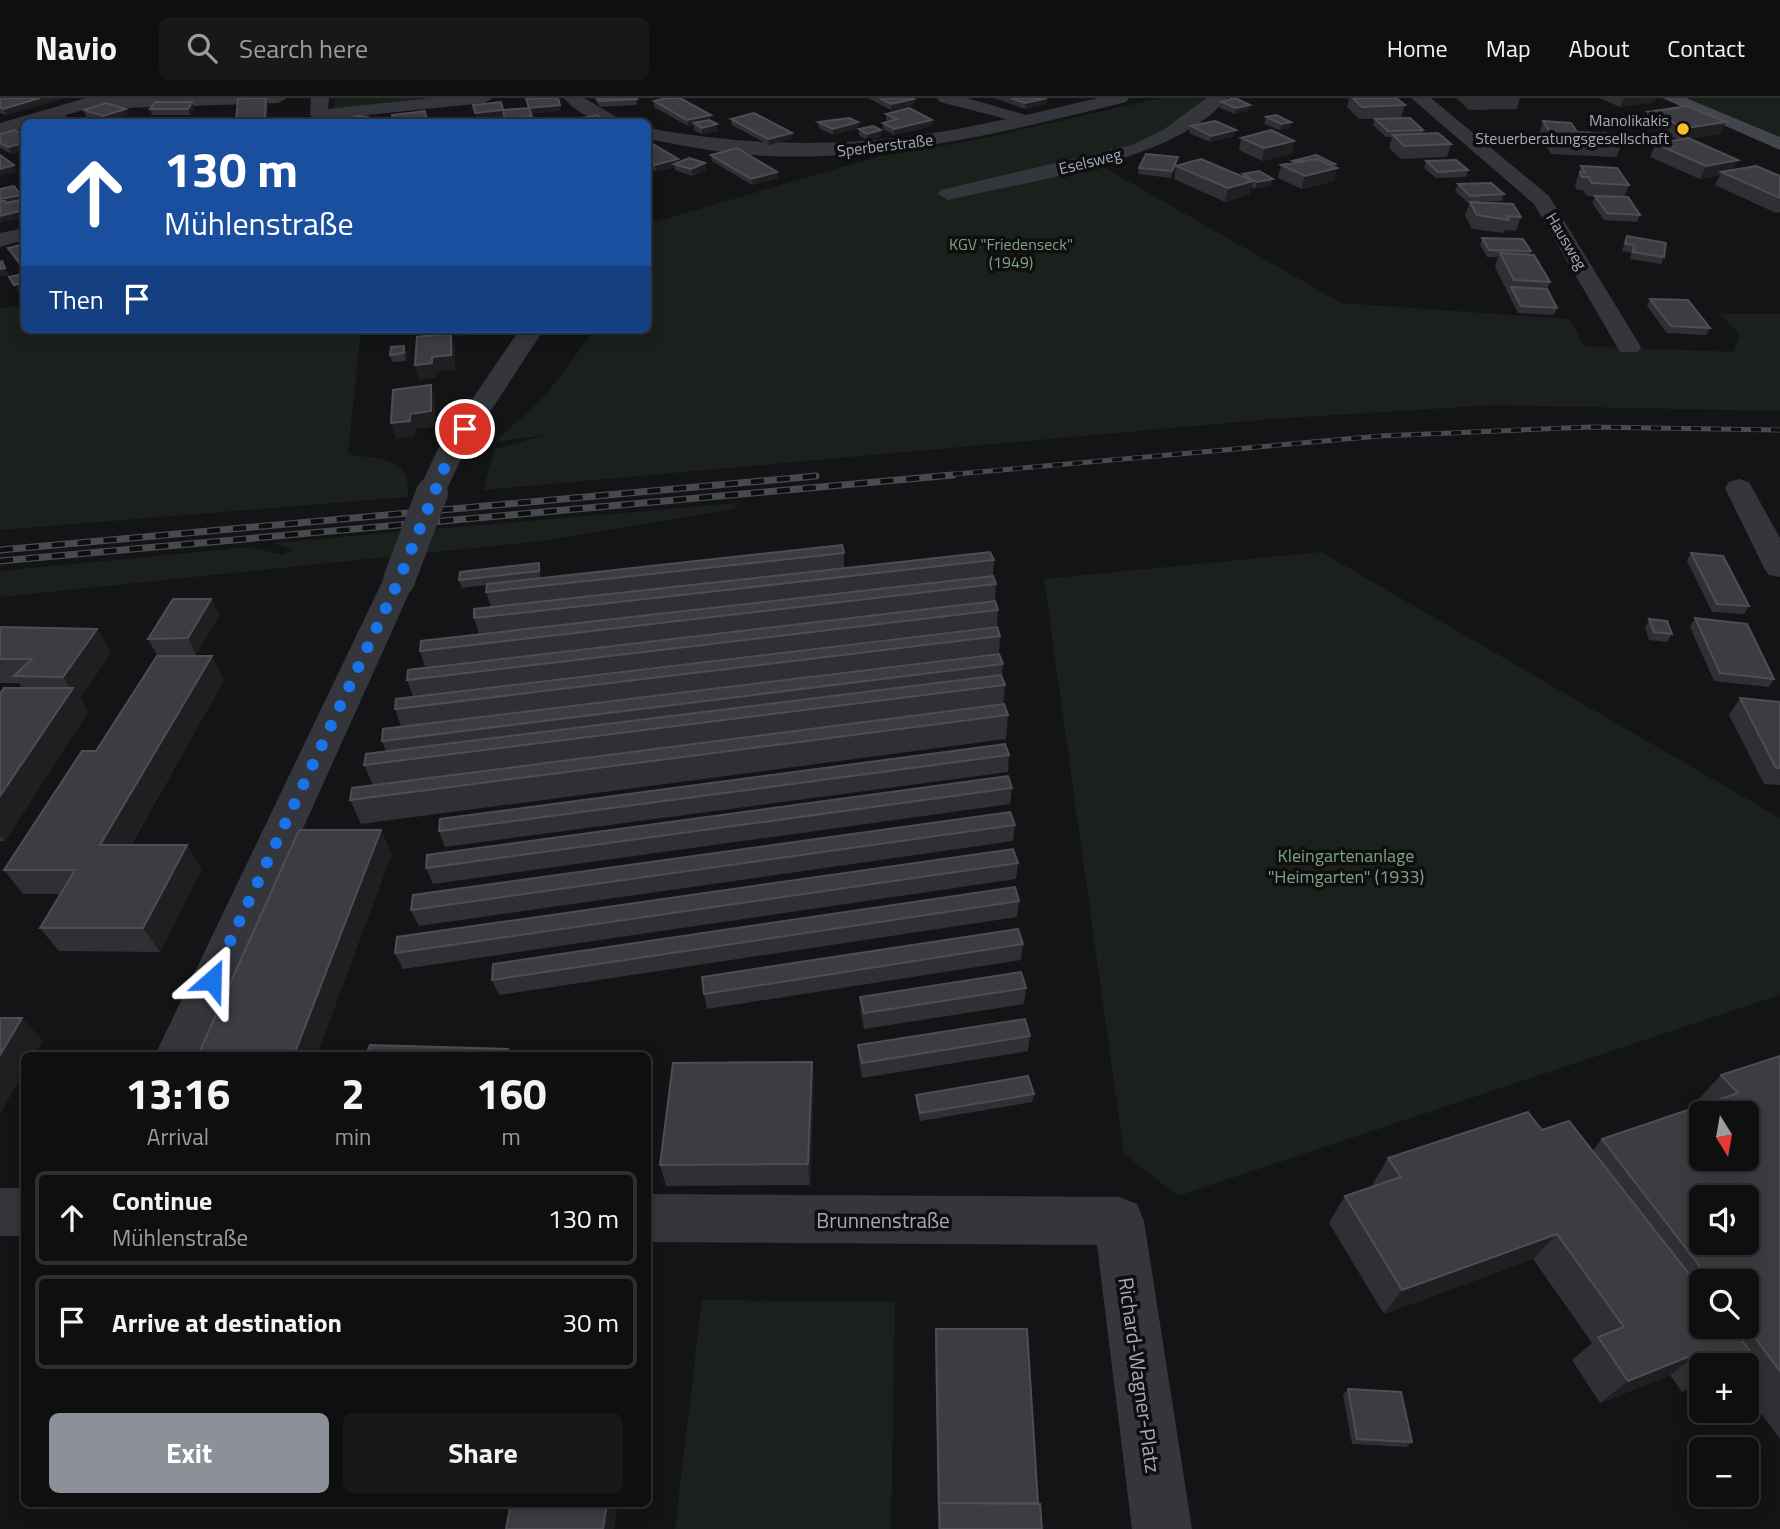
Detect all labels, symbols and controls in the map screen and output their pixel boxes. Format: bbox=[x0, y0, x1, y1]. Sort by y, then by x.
search box bbox=[159, 17, 649, 80]
text: Navio bbox=[35, 23, 117, 73]
icon: search bbox=[183, 29, 221, 67]
text: Search here bbox=[239, 29, 368, 68]
text: Home bbox=[1387, 30, 1448, 66]
text: Map bbox=[1486, 30, 1531, 66]
text: About bbox=[1569, 30, 1629, 66]
text: Contact bbox=[1667, 30, 1745, 66]
place label: Manolikakis Steuerberatungsgesellschaft bbox=[1475, 108, 1669, 150]
marker: Manolikakis Steuerberatungsgesellschaft bbox=[1675, 121, 1691, 137]
street label: Sperberstraße bbox=[836, 127, 934, 163]
text: 130 m bbox=[164, 131, 298, 206]
street label: Eselsweg bbox=[1056, 142, 1124, 180]
icon: ahead bbox=[49, 147, 140, 238]
text: Mühlenstraße bbox=[164, 199, 354, 247]
street label: Hausweg bbox=[1540, 208, 1594, 274]
park label: KGV "Friedenseck" (1949) bbox=[949, 232, 1073, 274]
text: Then bbox=[49, 280, 104, 319]
icon: arrive bbox=[118, 280, 156, 318]
pin bbox=[435, 399, 495, 459]
icon: arrive bbox=[446, 410, 484, 448]
park label: Kleingartenanlage "Heimgarten" (1933) bbox=[1268, 842, 1424, 890]
position arrow bbox=[175, 943, 249, 1017]
text: 13:16 bbox=[125, 1061, 230, 1125]
text: 2 bbox=[341, 1061, 365, 1125]
text: 160 bbox=[476, 1061, 546, 1125]
north arrow bbox=[1689, 1101, 1759, 1171]
map controls bbox=[1689, 1101, 1759, 1507]
text: Arrival bbox=[147, 1119, 209, 1154]
text: min bbox=[335, 1119, 371, 1154]
text: m bbox=[502, 1119, 521, 1154]
text: Continue bbox=[112, 1181, 212, 1220]
button: sound bbox=[1689, 1185, 1759, 1255]
icon: ahead bbox=[53, 1199, 91, 1237]
text: 130 m bbox=[548, 1199, 619, 1238]
street label: Brunnenstraße bbox=[816, 1204, 950, 1236]
text: Mühlenstraße bbox=[112, 1220, 248, 1255]
button: search bbox=[1689, 1269, 1759, 1339]
street label: Richard-Wagner-Platz bbox=[1110, 1275, 1170, 1475]
icon: arrive bbox=[53, 1303, 91, 1341]
text: Arrive at destination bbox=[112, 1303, 342, 1342]
text: 30 m bbox=[562, 1303, 619, 1342]
button: + bbox=[1689, 1353, 1759, 1423]
button: Exit bbox=[49, 1413, 329, 1493]
button: Share bbox=[343, 1413, 623, 1493]
button: − bbox=[1689, 1437, 1759, 1507]

